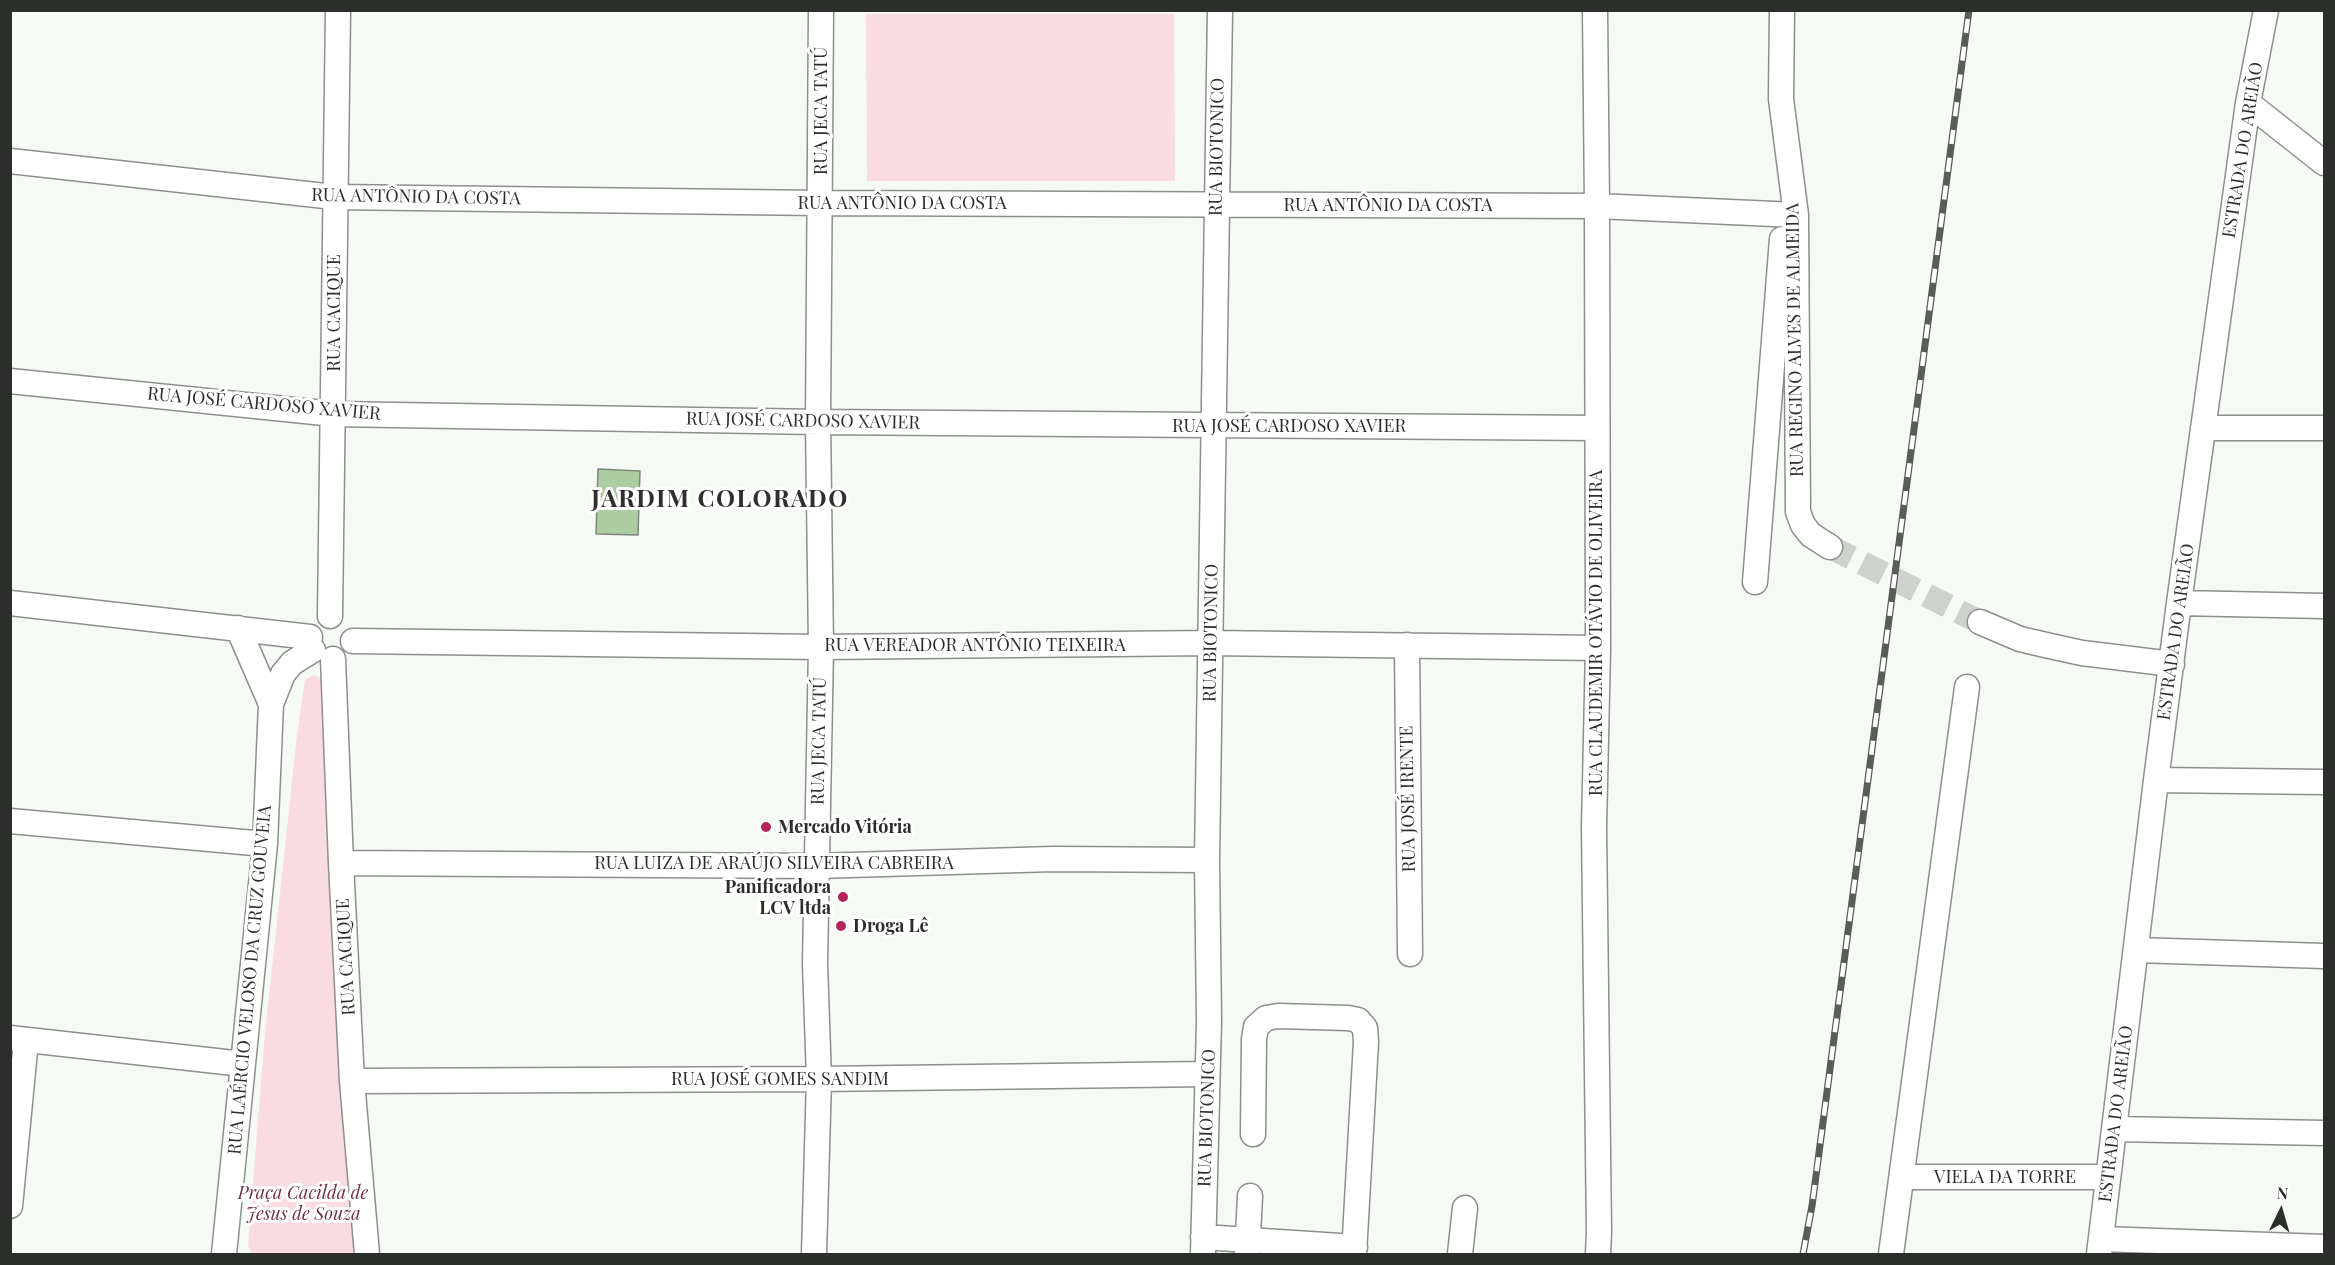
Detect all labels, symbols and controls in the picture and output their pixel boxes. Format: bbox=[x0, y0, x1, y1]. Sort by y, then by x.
street label: RUA JECA TATÚ bbox=[810, 47, 832, 175]
street label: ESTRADA DO AREIÃO bbox=[2218, 60, 2268, 240]
street label: RUA BIOTONICO bbox=[1205, 78, 1229, 216]
street label: RUA ANTÔNIO DA COSTA bbox=[311, 184, 521, 210]
street label: RUA ANTÔNIO DA COSTA bbox=[797, 192, 1007, 214]
street label: RUA ANTÔNIO DA COSTA bbox=[1283, 194, 1493, 216]
street label: RUA REGINO ALVES DE ALMEIDA bbox=[1782, 203, 1808, 477]
street label: RUA CACIQUE bbox=[323, 254, 345, 372]
street label: RUA JOSÉ CARDOSO XAVIER bbox=[146, 383, 382, 425]
street label: RUA JOSÉ CARDOSO XAVIER bbox=[686, 408, 920, 434]
street label: RUA JOSÉ CARDOSO XAVIER bbox=[1172, 415, 1406, 437]
street label: RUA CLAUDEMIR OTÁVIO DE OLIVEIRA bbox=[1585, 470, 1607, 796]
district label: JARDIM COLORADO bbox=[591, 486, 849, 514]
street label: ESTRADA DO AREIÃO bbox=[2153, 542, 2199, 722]
street label: RUA BIOTONICO bbox=[1199, 564, 1223, 702]
street label: RUA VEREADOR ANTÔNIO TEIXEIRA bbox=[824, 634, 1126, 656]
street label: RUA JECA TATÚ bbox=[807, 677, 831, 805]
street label: RUA JOSÉ IRENTE bbox=[1396, 725, 1420, 873]
street label: RUA LAÉRCIO VELOSO DA CRUZ GOUVEIA bbox=[224, 804, 276, 1156]
place label: Mercado Vitória bbox=[778, 816, 912, 838]
marker: Mercado Vitória bbox=[759, 820, 773, 834]
street label: RUA LUIZA DE ARAÚJO SILVEIRA CABREIRA bbox=[594, 852, 954, 874]
place label: Panificadora LCV ltda bbox=[725, 876, 831, 918]
marker: Panificadora LCV ltda bbox=[836, 890, 850, 904]
street label: RUA CACIQUE bbox=[332, 898, 360, 1016]
place label: Droga Lê bbox=[853, 915, 929, 937]
marker: Droga Lê bbox=[834, 919, 848, 933]
street label: ESTRADA DO AREIÃO bbox=[2094, 1024, 2138, 1204]
street label: RUA BIOTONICO bbox=[1194, 1049, 1220, 1187]
street label: RUA JOSÉ GOMES SANDIM bbox=[671, 1068, 889, 1090]
street label: VIELA DA TORRE bbox=[1934, 1166, 2076, 1188]
north arrow bbox=[2251, 1181, 2311, 1241]
park label: Praça Cacilda de Jesus de Souza bbox=[238, 1182, 368, 1224]
text: N bbox=[2276, 1182, 2289, 1204]

